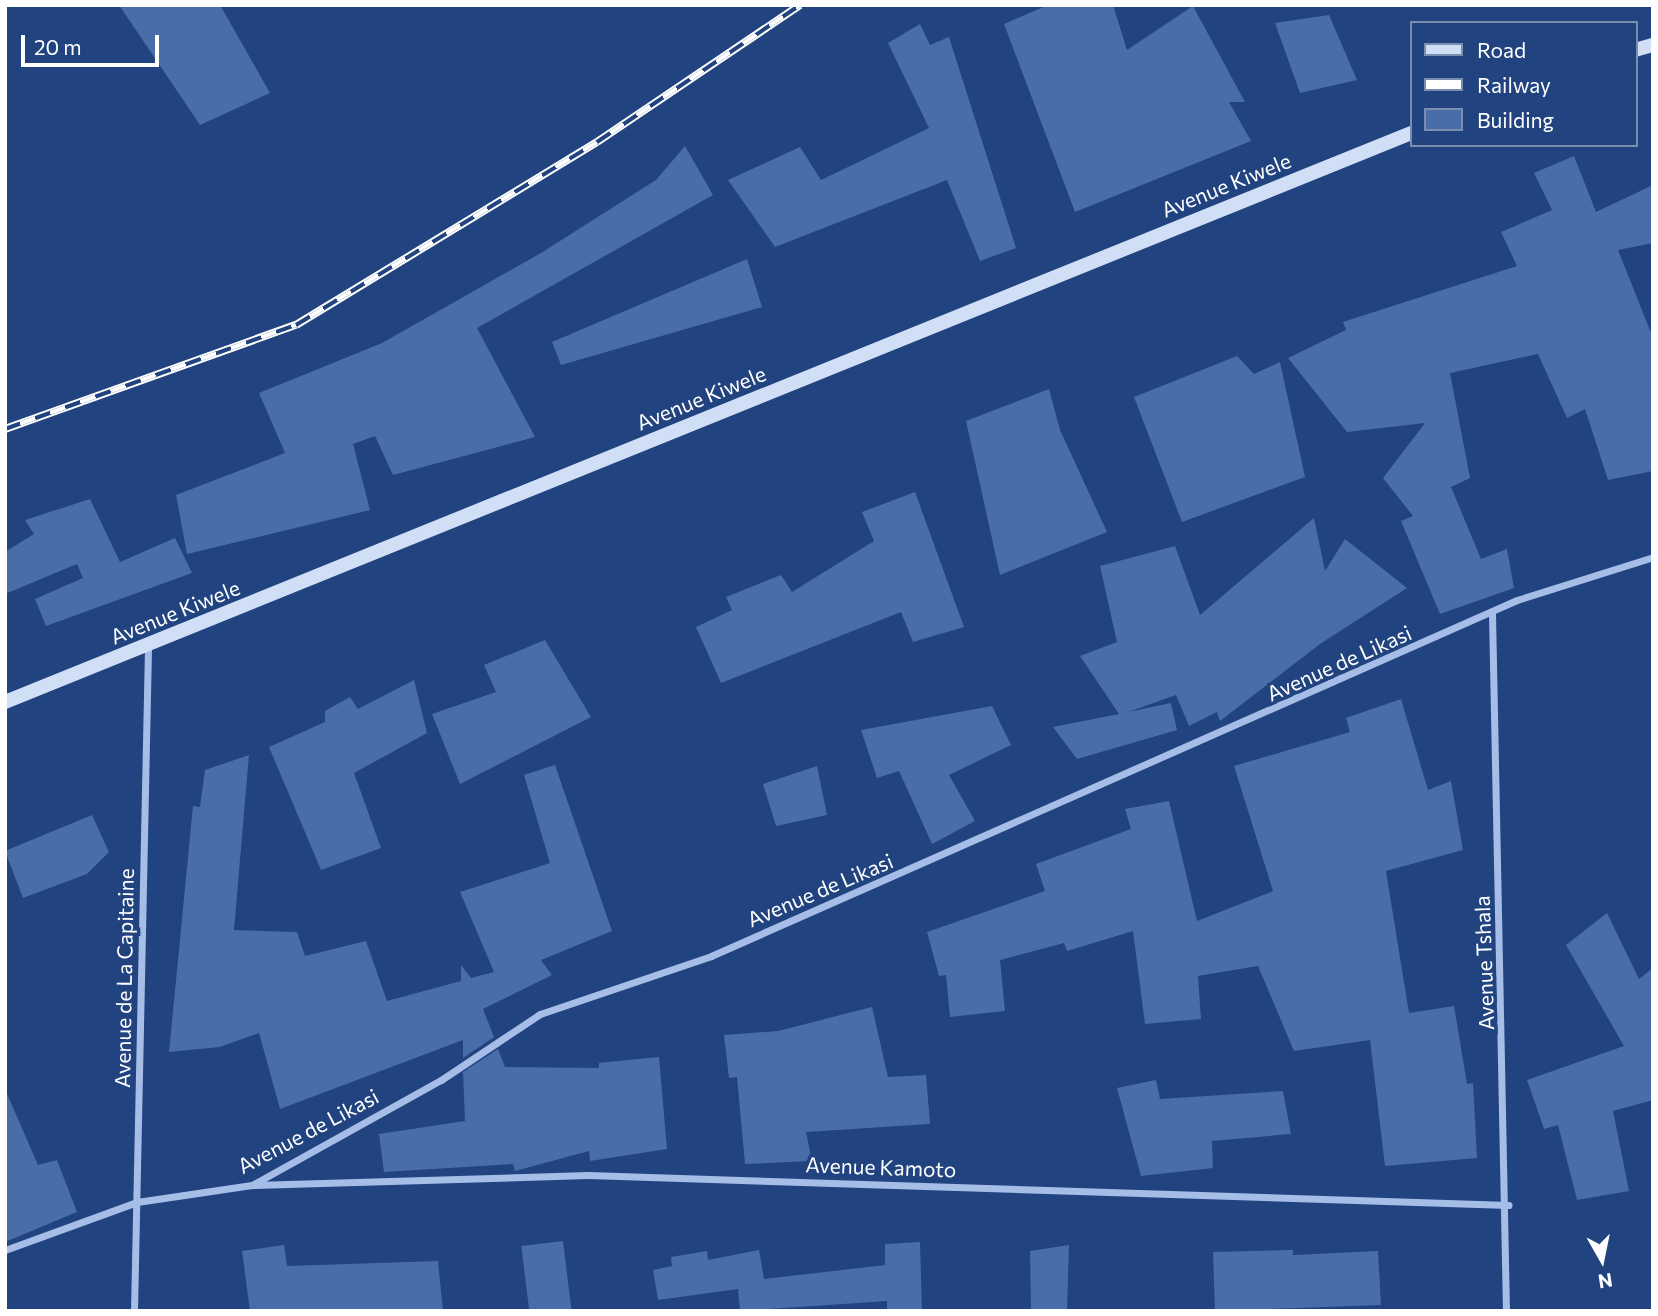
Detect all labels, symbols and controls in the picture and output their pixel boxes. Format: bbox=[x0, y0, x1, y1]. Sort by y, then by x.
scale bar bbox=[24, 21, 163, 65]
legend bbox=[1410, 21, 1637, 147]
text: 20 m bbox=[34, 34, 82, 59]
text: Road bbox=[1477, 37, 1526, 62]
text: Railway bbox=[1477, 72, 1551, 97]
text: Building bbox=[1477, 107, 1554, 132]
street label: Avenue Kiwele bbox=[1158, 148, 1294, 222]
street label: Avenue Kiwele bbox=[633, 361, 769, 435]
street label: Avenue Kiwele bbox=[107, 575, 243, 649]
street label: Avenue de Likasi bbox=[1263, 620, 1415, 706]
street label: Avenue de Likasi bbox=[743, 848, 897, 932]
street label: Avenue de La Capitaine bbox=[109, 868, 139, 1088]
street label: Avenue Tshala bbox=[1469, 895, 1499, 1031]
street label: Avenue de Likasi bbox=[233, 1083, 383, 1179]
street label: Avenue Kamoto bbox=[805, 1152, 957, 1182]
north arrow bbox=[1567, 1225, 1637, 1295]
text: N bbox=[1597, 1269, 1614, 1294]

